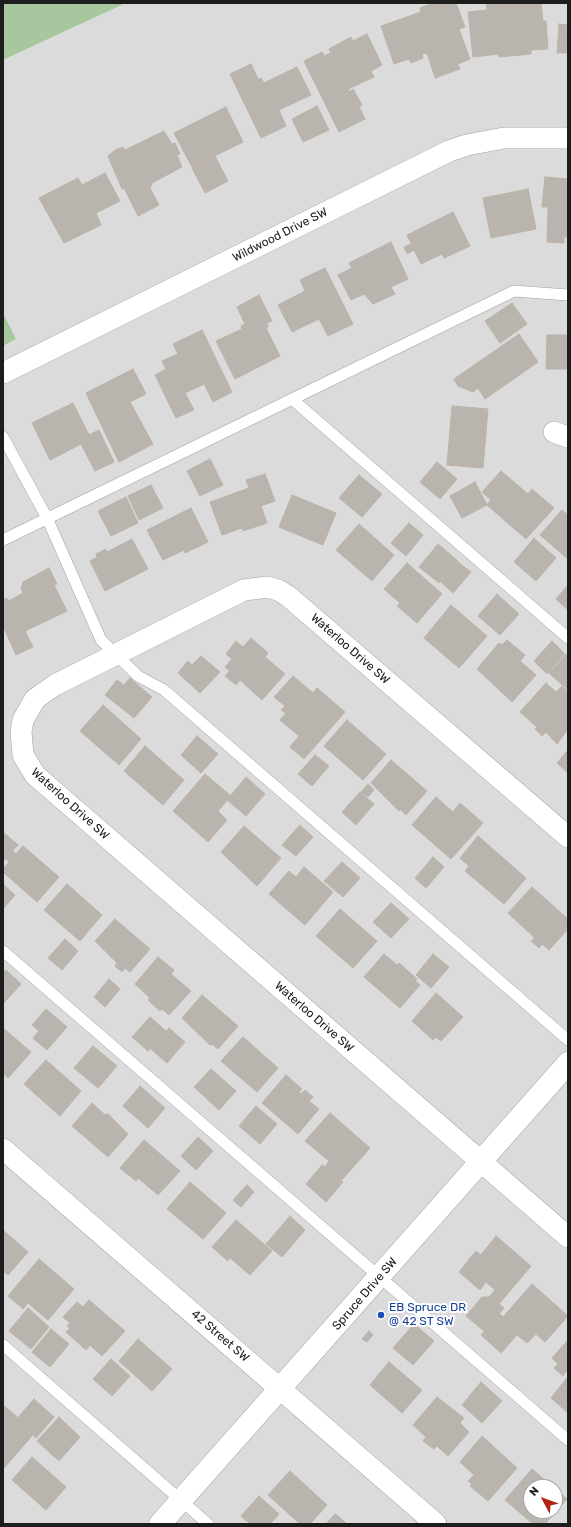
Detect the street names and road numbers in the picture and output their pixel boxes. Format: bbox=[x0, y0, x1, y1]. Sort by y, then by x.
street label: Wildwood Drive SW bbox=[230, 205, 330, 265]
street label: Waterloo Drive SW bbox=[307, 611, 393, 687]
street label: Waterloo Drive SW bbox=[28, 765, 112, 843]
street label: Waterloo Drive SW bbox=[271, 979, 357, 1055]
street label: Spruce Drive SW bbox=[330, 1255, 400, 1333]
street label: 42 Street SW bbox=[188, 1307, 252, 1365]

